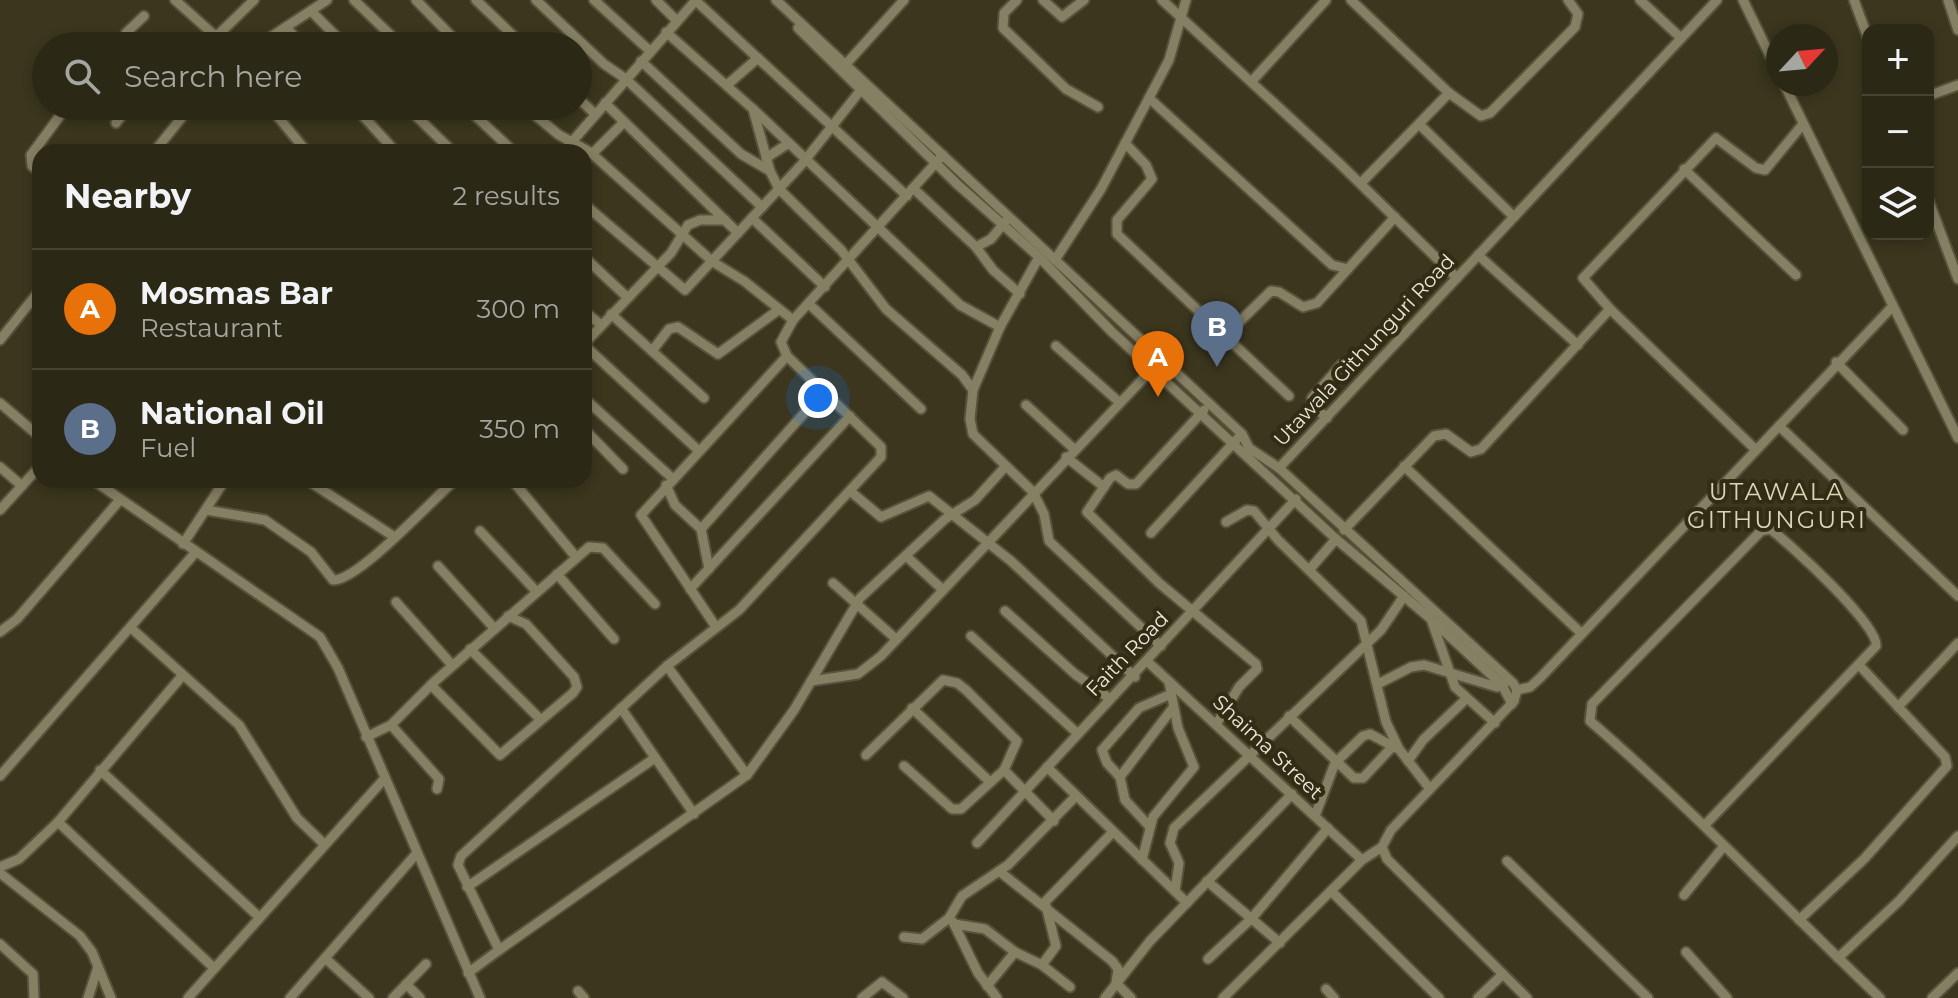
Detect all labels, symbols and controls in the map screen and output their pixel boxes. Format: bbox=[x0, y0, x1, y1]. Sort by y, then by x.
north arrow bbox=[1766, 24, 1838, 96]
map controls bbox=[1862, 24, 1934, 240]
button: + bbox=[1862, 24, 1934, 96]
search box bbox=[32, 32, 592, 120]
icon: search bbox=[60, 54, 104, 98]
text: Search here bbox=[124, 58, 302, 95]
button: − bbox=[1862, 96, 1934, 168]
button: layers bbox=[1862, 168, 1934, 240]
text: Nearby bbox=[64, 175, 191, 217]
text: 2 results bbox=[452, 180, 560, 212]
street label: Utawala Githunguri Road bbox=[1269, 249, 1459, 451]
text: Mosmas Bar bbox=[140, 275, 333, 312]
text: A bbox=[80, 293, 100, 325]
text: 300 m bbox=[477, 293, 560, 325]
pin: B bbox=[1191, 301, 1243, 367]
text: Restaurant bbox=[140, 312, 283, 344]
pin: A bbox=[1132, 331, 1184, 397]
your location bbox=[798, 378, 838, 418]
text: National Oil bbox=[140, 395, 325, 432]
text: B bbox=[80, 413, 100, 445]
text: 350 m bbox=[479, 413, 560, 445]
text: Fuel bbox=[140, 432, 196, 464]
district label: UTAWALA GITHUNGURI bbox=[1687, 477, 1867, 534]
street label: Faith Road bbox=[1081, 607, 1173, 701]
street label: Shaima Street bbox=[1208, 690, 1328, 804]

